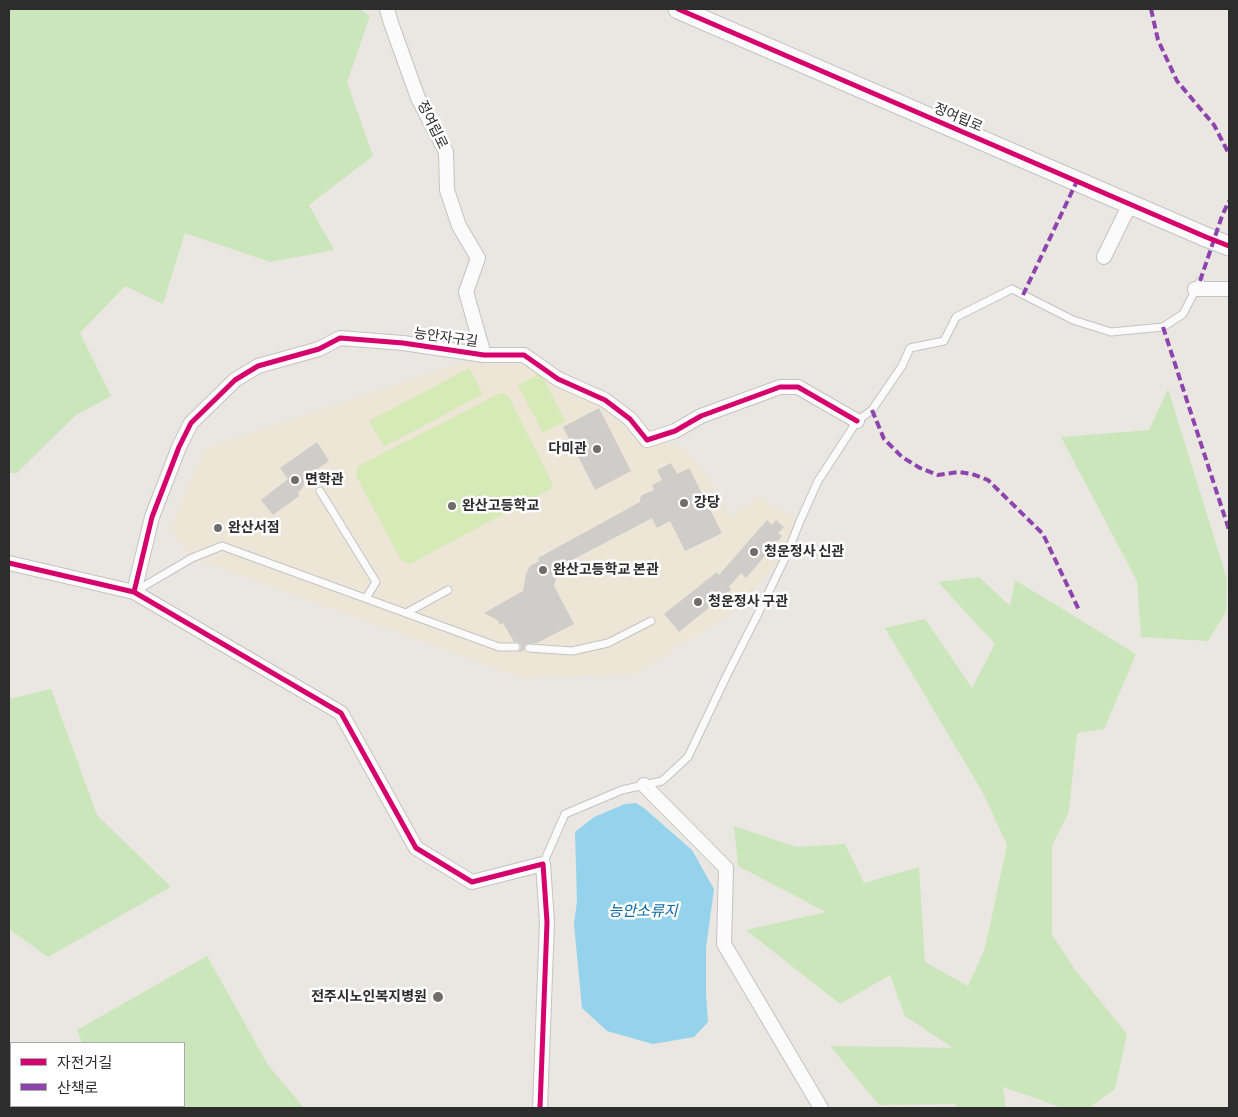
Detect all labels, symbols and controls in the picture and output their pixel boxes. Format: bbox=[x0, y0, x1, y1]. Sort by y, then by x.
street label: 정여립로 bbox=[413, 98, 451, 152]
street label: 정여립로 bbox=[931, 100, 985, 136]
street label: 능안자구길 bbox=[413, 325, 479, 351]
place label: 다미관 bbox=[548, 441, 587, 457]
marker: 다미관 bbox=[591, 443, 603, 455]
place label: 면학관 bbox=[305, 472, 344, 488]
marker: 면학관 bbox=[289, 474, 301, 486]
place label: 강당 bbox=[694, 495, 720, 511]
marker: 강당 bbox=[678, 497, 690, 509]
place label: 완산고등학교 bbox=[462, 498, 539, 514]
marker: 완산고등학교 bbox=[446, 500, 458, 512]
place label: 완산서점 bbox=[228, 520, 280, 536]
marker: 완산서점 bbox=[212, 522, 224, 534]
place label: 청운정사 신관 bbox=[764, 544, 844, 560]
marker: 청운정사 신관 bbox=[748, 546, 760, 558]
place label: 완산고등학교 본관 bbox=[553, 562, 659, 578]
marker: 완산고등학교 본관 bbox=[537, 564, 549, 576]
place label: 청운정사 구관 bbox=[708, 594, 788, 610]
marker: 청운정사 구관 bbox=[692, 596, 704, 608]
water label: 능안소류지 bbox=[609, 903, 677, 921]
place label: 전주시노인복지병원 bbox=[311, 989, 427, 1005]
marker: 전주시노인복지병원 bbox=[431, 990, 445, 1004]
legend bbox=[10, 1042, 185, 1107]
text: 자전거길 bbox=[57, 1052, 112, 1073]
text: 산책로 bbox=[57, 1077, 98, 1098]

